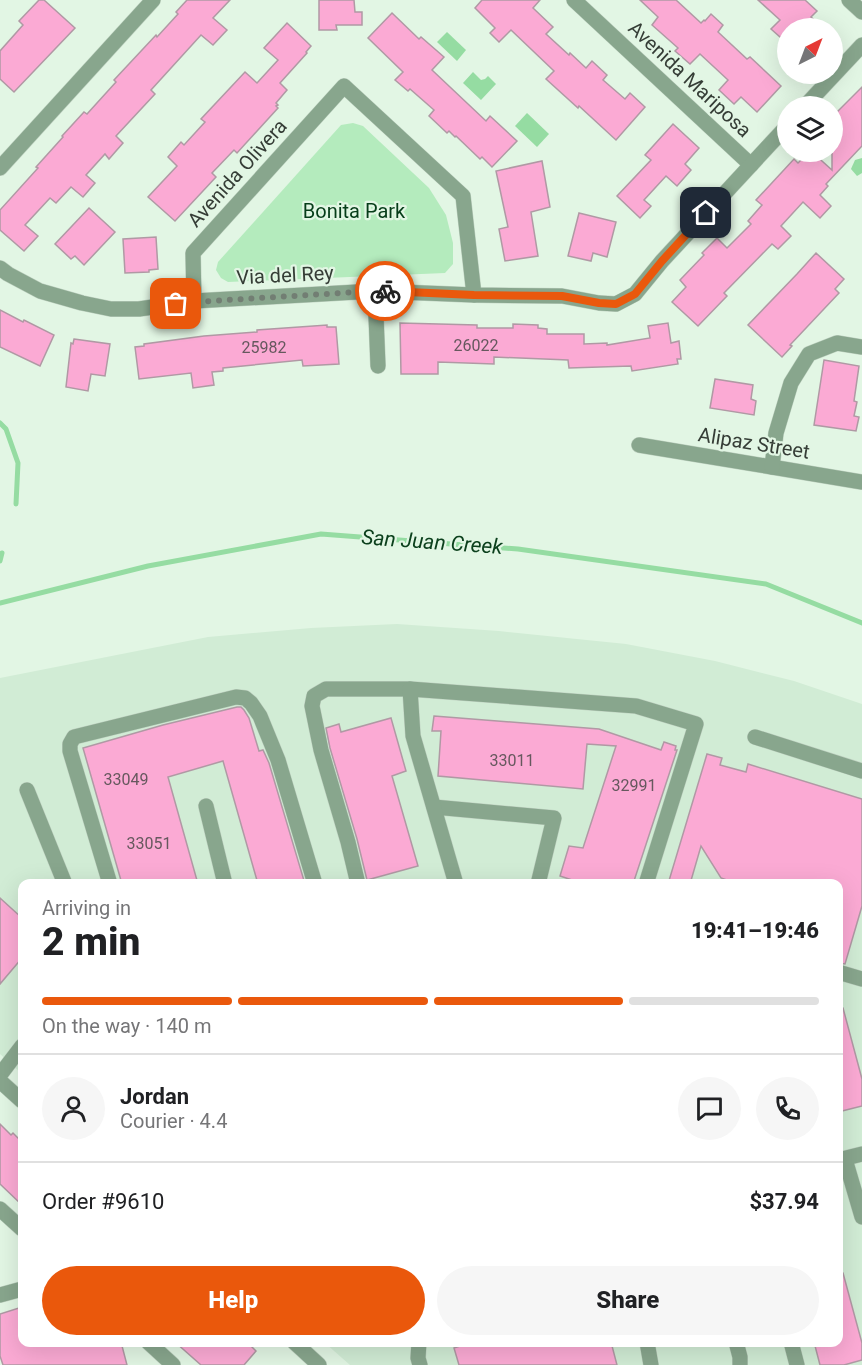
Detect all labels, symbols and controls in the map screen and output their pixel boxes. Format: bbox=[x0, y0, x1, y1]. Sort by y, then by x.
street label: Avenida Mariposa bbox=[623, 16, 757, 142]
north arrow bbox=[777, 18, 843, 84]
map controls bbox=[777, 18, 843, 162]
button: layers bbox=[777, 96, 843, 162]
street label: Avenida Olivera bbox=[182, 114, 292, 232]
pin bbox=[680, 187, 731, 238]
icon: home bbox=[689, 196, 722, 229]
park label: Bonita Park bbox=[303, 199, 406, 223]
street label: Via del Rey bbox=[236, 260, 335, 290]
courier bbox=[355, 261, 415, 321]
icon: bike bbox=[369, 275, 402, 308]
pin bbox=[150, 278, 201, 329]
icon: bag bbox=[159, 287, 192, 320]
house number: 26022 bbox=[454, 336, 498, 355]
house number: 25982 bbox=[242, 338, 286, 357]
street label: Alipaz Street bbox=[697, 422, 811, 464]
water label: San Juan Creek bbox=[361, 525, 504, 559]
house number: 33011 bbox=[490, 751, 534, 770]
house number: 33049 bbox=[104, 770, 148, 789]
house number: 32991 bbox=[612, 776, 656, 795]
house number: 33051 bbox=[127, 834, 171, 853]
text: Arriving in bbox=[42, 896, 131, 920]
text: 19:41–19:46 bbox=[691, 918, 819, 943]
text: 2 min bbox=[42, 919, 140, 965]
text: On the way · 140 m bbox=[42, 1014, 211, 1038]
button: person bbox=[42, 1077, 105, 1140]
button: chat bbox=[678, 1077, 741, 1140]
button: phone bbox=[756, 1077, 819, 1140]
text: Jordan bbox=[120, 1084, 189, 1109]
text: Courier · 4.4 bbox=[120, 1109, 227, 1133]
text: Order #9610 bbox=[42, 1189, 164, 1214]
text: $37.94 bbox=[750, 1189, 819, 1214]
button: Help bbox=[42, 1266, 425, 1335]
button: Share bbox=[437, 1266, 819, 1335]

